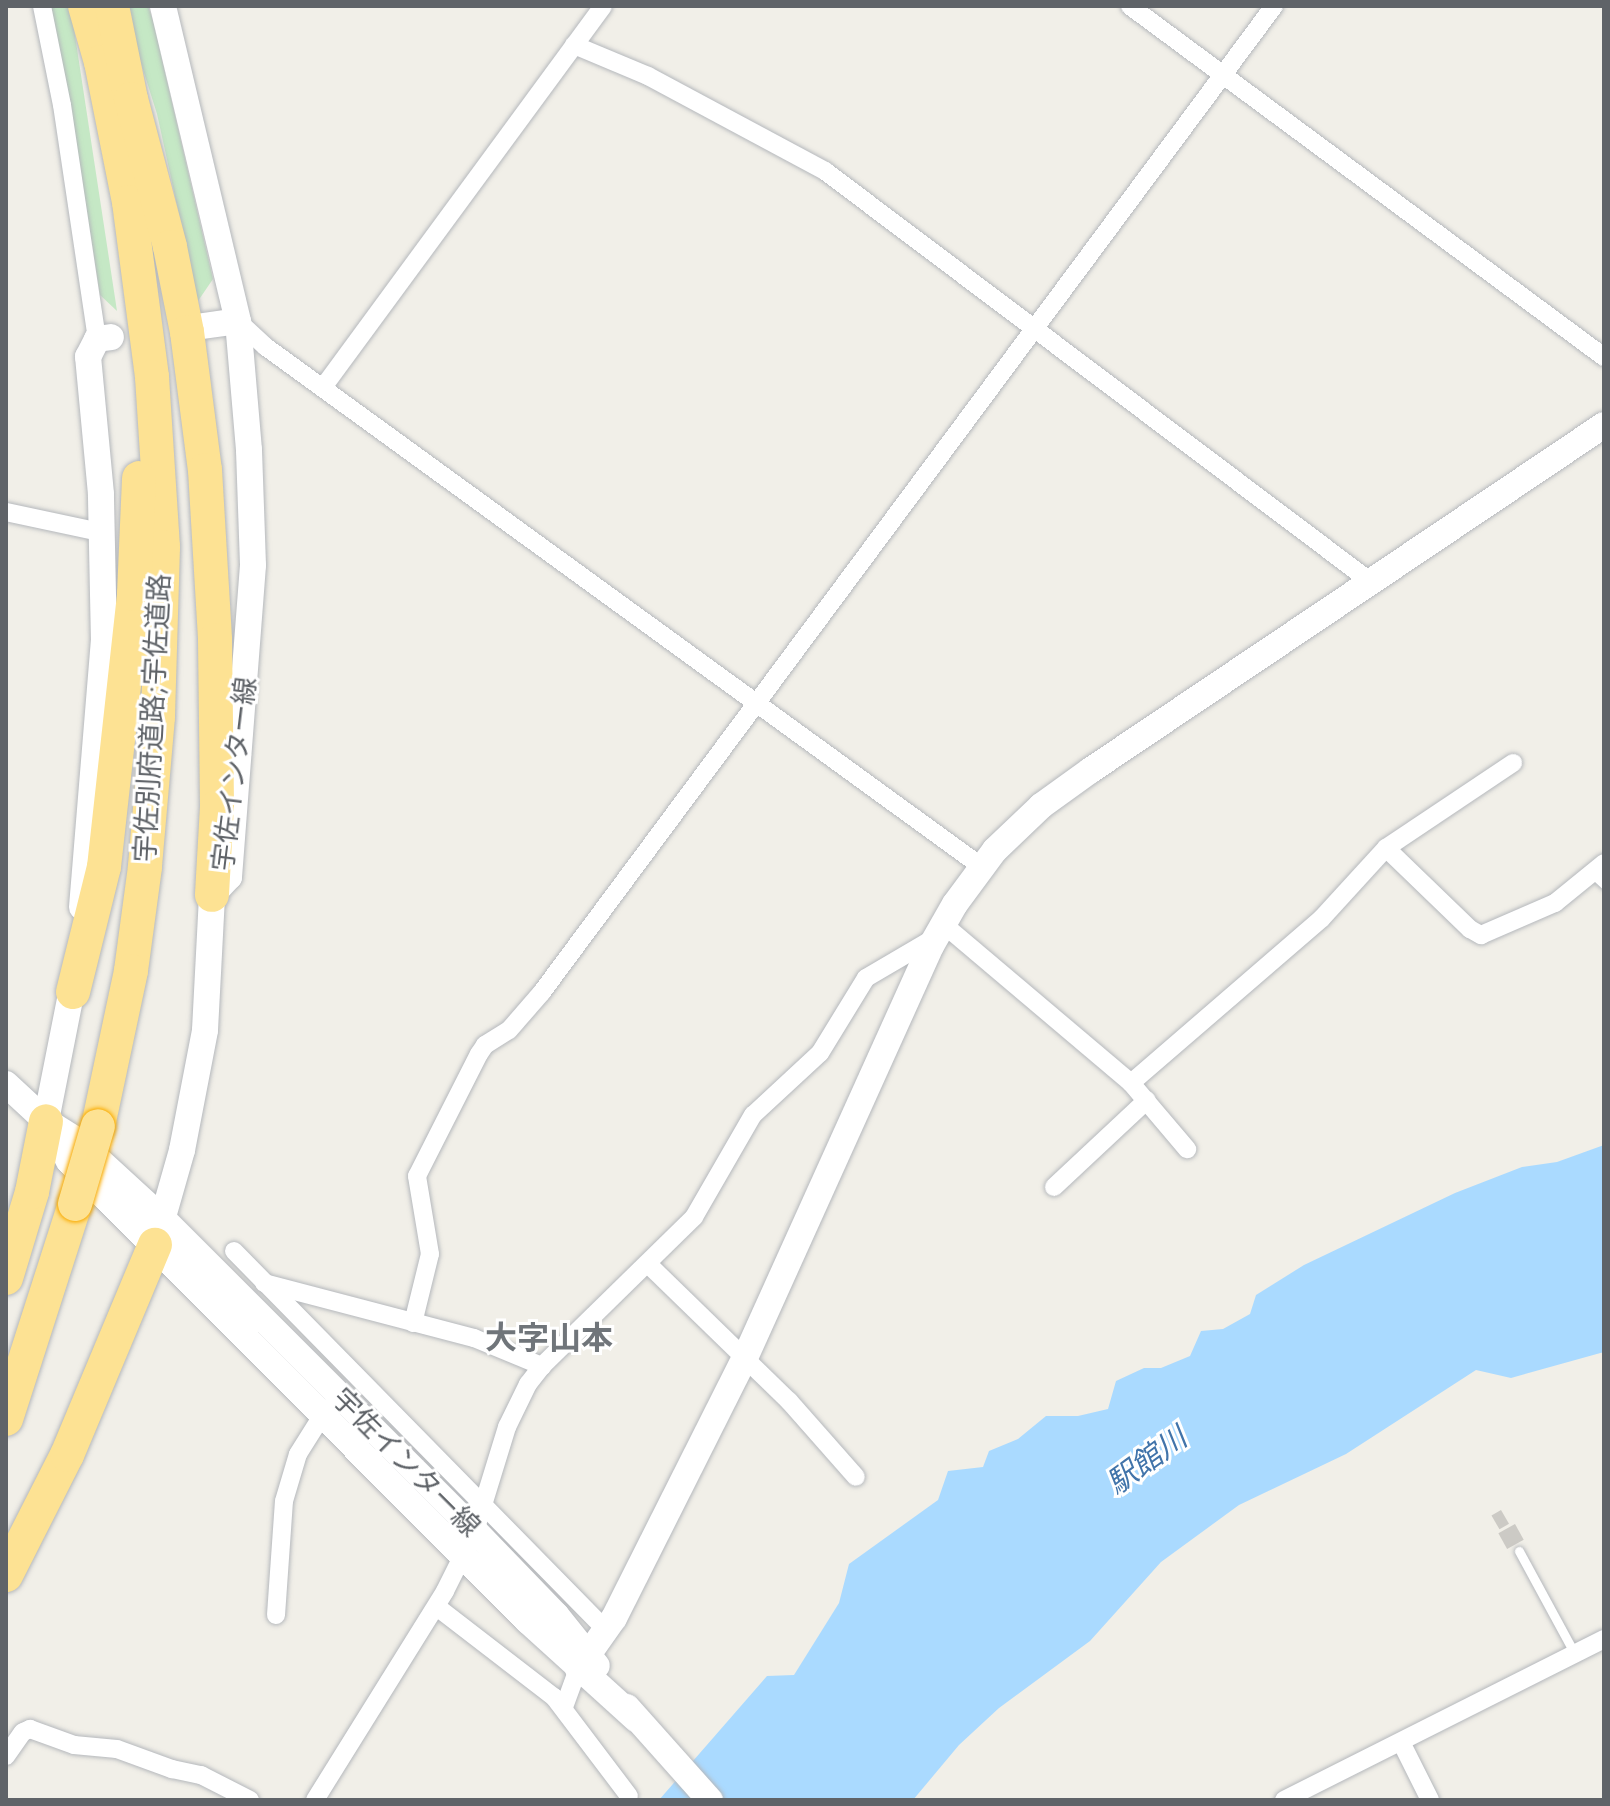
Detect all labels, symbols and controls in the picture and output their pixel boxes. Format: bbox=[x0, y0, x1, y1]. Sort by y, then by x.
street label: 宇佐別府道路;宇佐道路 bbox=[129, 573, 177, 863]
street label: 宇佐インター線 bbox=[206, 675, 264, 873]
district label: 大字山本 bbox=[485, 1319, 613, 1357]
street label: 宇佐インター線 bbox=[325, 1382, 487, 1544]
water label: 駅館川 bbox=[1100, 1420, 1194, 1502]

